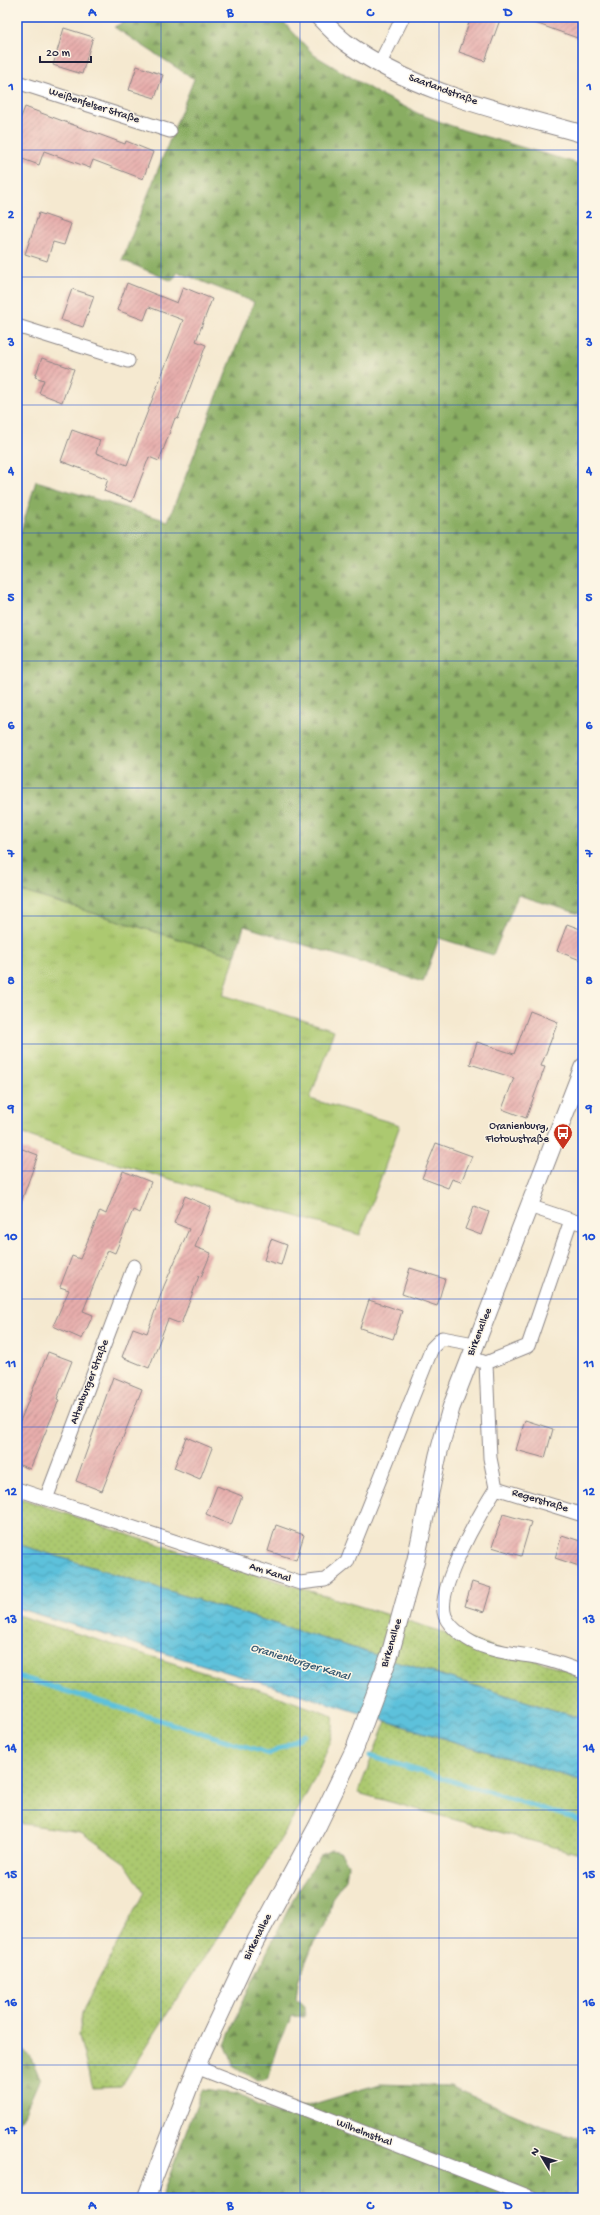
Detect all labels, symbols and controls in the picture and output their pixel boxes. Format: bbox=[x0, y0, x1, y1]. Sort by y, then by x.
text: A bbox=[87, 6, 97, 21]
text: B bbox=[226, 6, 235, 21]
text: C bbox=[365, 6, 375, 21]
text: D bbox=[503, 6, 513, 21]
scale bar bbox=[40, 38, 91, 64]
text: 20 m bbox=[46, 47, 71, 61]
street label: Saarlandstraße bbox=[407, 72, 479, 108]
text: 1 bbox=[7, 80, 14, 95]
text: 1 bbox=[585, 80, 592, 95]
street label: Weißenfelser Straße bbox=[47, 85, 141, 126]
text: 2 bbox=[8, 208, 15, 223]
text: 2 bbox=[586, 208, 593, 223]
text: 3 bbox=[7, 336, 15, 351]
text: 3 bbox=[585, 336, 593, 351]
text: 4 bbox=[7, 464, 15, 479]
text: 4 bbox=[585, 464, 593, 479]
text: 5 bbox=[8, 591, 15, 606]
text: 5 bbox=[586, 591, 593, 606]
text: 6 bbox=[8, 719, 15, 734]
text: 6 bbox=[586, 719, 593, 734]
text: 7 bbox=[7, 847, 16, 862]
text: 7 bbox=[585, 847, 594, 862]
text: 8 bbox=[7, 974, 15, 989]
text: 8 bbox=[585, 974, 593, 989]
text: 9 bbox=[7, 1102, 15, 1117]
text: 9 bbox=[585, 1102, 593, 1117]
place label: Oranienburg, Flotowstraße bbox=[485, 1121, 549, 1146]
bus stop icon: Oranienburg, Flotowstraße bbox=[552, 1122, 574, 1150]
text: 10 bbox=[4, 1230, 18, 1245]
text: 10 bbox=[582, 1230, 596, 1245]
street label: Birkenallee bbox=[465, 1306, 495, 1358]
street label: Altenburger Straße bbox=[68, 1338, 112, 1426]
text: 11 bbox=[5, 1357, 16, 1372]
text: 11 bbox=[583, 1357, 594, 1372]
text: 12 bbox=[4, 1485, 17, 1500]
text: 12 bbox=[582, 1485, 595, 1500]
street label: Regerstraße bbox=[510, 1487, 570, 1515]
street label: Am Kanal bbox=[248, 1561, 293, 1586]
text: 13 bbox=[4, 1613, 17, 1628]
text: 13 bbox=[582, 1613, 595, 1628]
street label: Birkenallee bbox=[379, 1617, 405, 1670]
water label: Oranienburger Kanal bbox=[249, 1641, 353, 1685]
text: 14 bbox=[4, 1741, 18, 1756]
text: 14 bbox=[582, 1741, 596, 1756]
text: 15 bbox=[4, 1868, 17, 1883]
text: 15 bbox=[582, 1868, 595, 1883]
street label: Birkenallee bbox=[241, 1912, 275, 1963]
text: 16 bbox=[4, 1996, 17, 2011]
text: 16 bbox=[582, 1996, 595, 2011]
street label: Wilhelmsthal bbox=[334, 2117, 394, 2149]
text: 17 bbox=[4, 2124, 18, 2139]
text: 17 bbox=[582, 2124, 596, 2139]
north arrow bbox=[522, 2137, 562, 2177]
text: N bbox=[529, 2146, 543, 2159]
text: A bbox=[87, 2199, 97, 2214]
text: B bbox=[226, 2199, 235, 2214]
text: C bbox=[365, 2199, 375, 2214]
text: D bbox=[503, 2199, 513, 2214]

